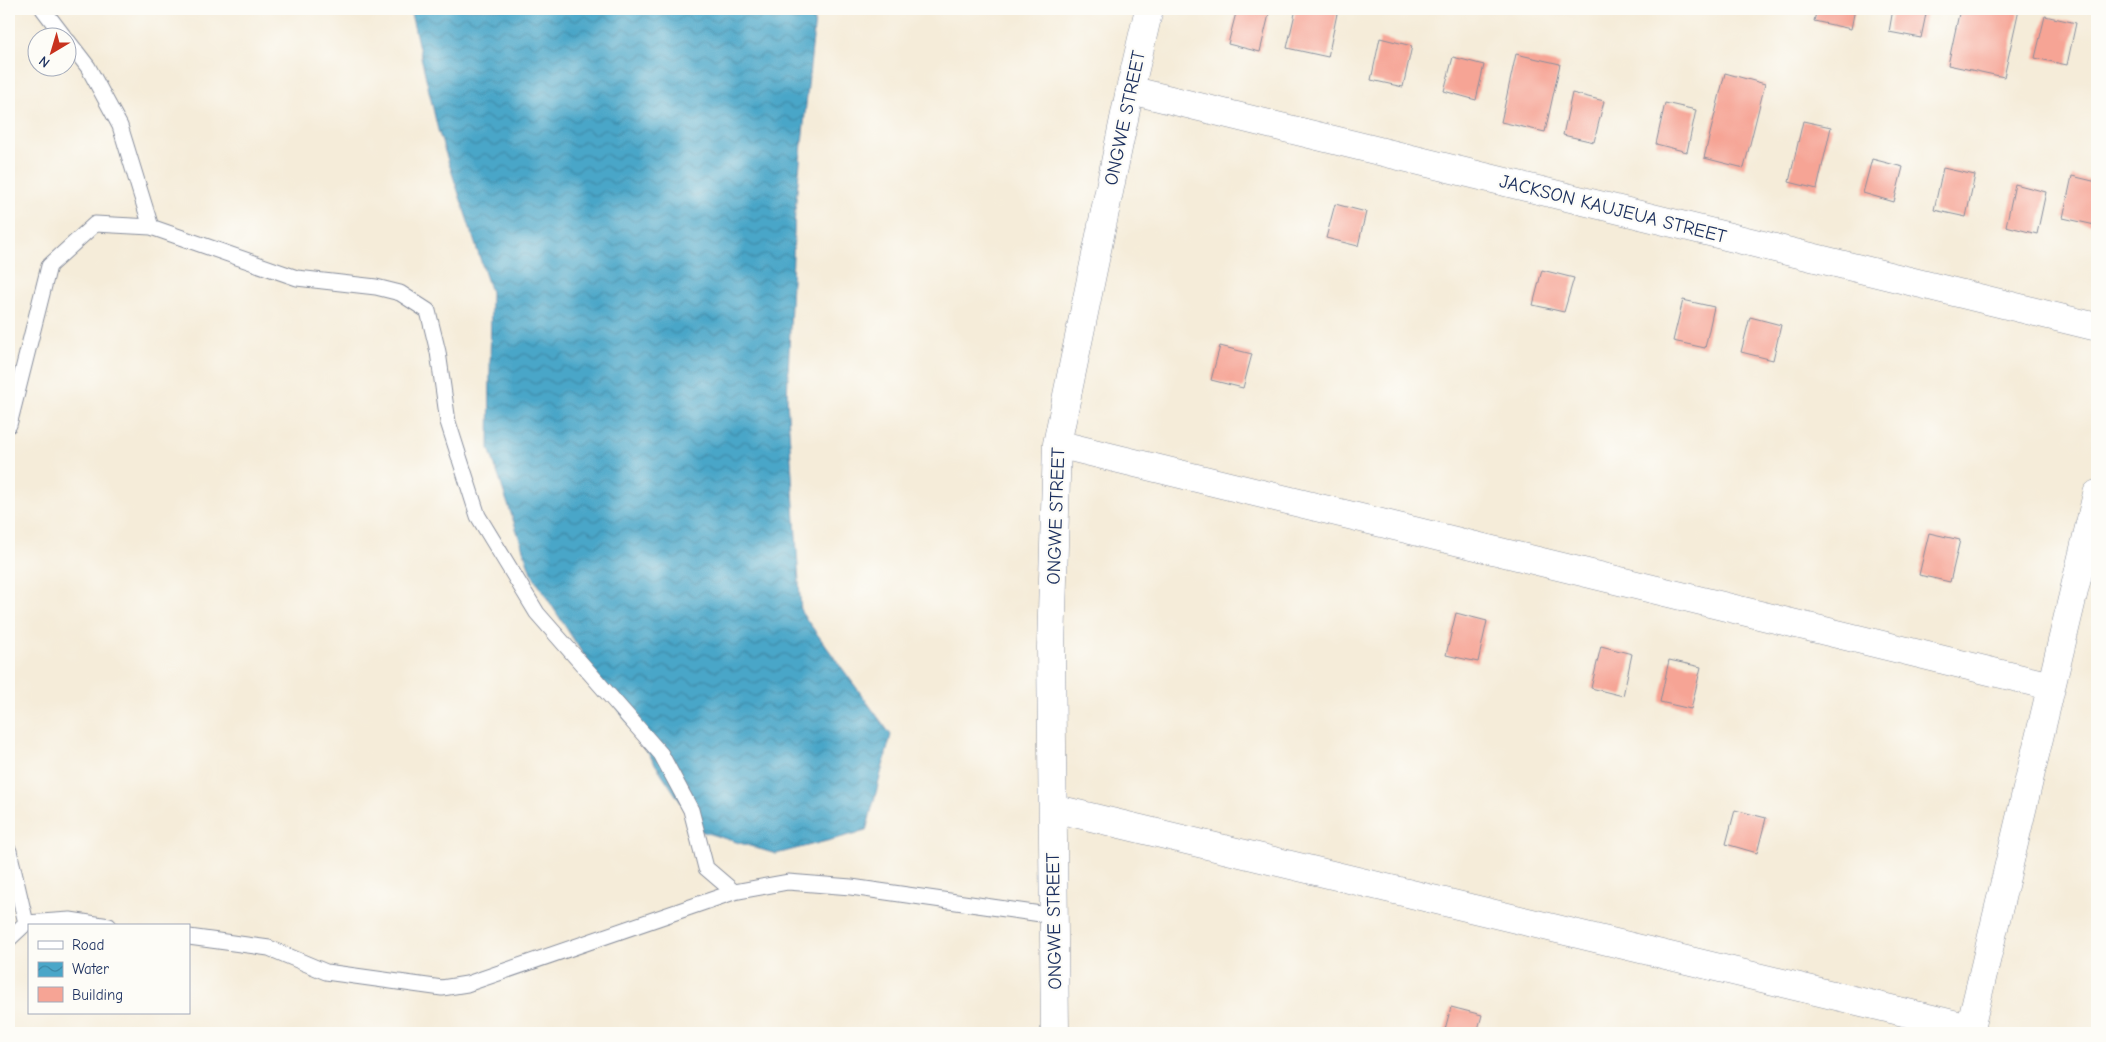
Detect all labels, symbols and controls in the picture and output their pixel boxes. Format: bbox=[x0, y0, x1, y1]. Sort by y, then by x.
north arrow bbox=[28, 28, 78, 78]
street label: ONGWE STREET bbox=[1100, 49, 1150, 187]
text: N bbox=[35, 52, 53, 71]
street label: JACKSON KAUJEUA STREET bbox=[1497, 170, 1729, 248]
street label: ONGWE STREET bbox=[1043, 447, 1069, 585]
street label: ONGWE STREET bbox=[1042, 852, 1066, 990]
legend bbox=[28, 924, 190, 1014]
text: Road bbox=[72, 936, 104, 954]
text: Water bbox=[72, 960, 109, 978]
text: Building bbox=[72, 986, 123, 1004]

